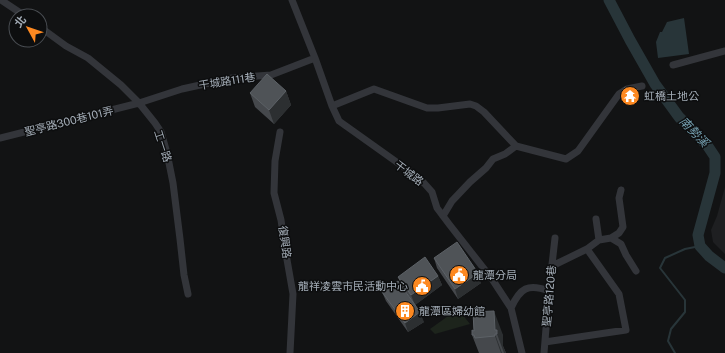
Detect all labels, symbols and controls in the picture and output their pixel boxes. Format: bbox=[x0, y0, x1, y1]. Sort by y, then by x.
north arrow bbox=[8, 8, 48, 48]
text: 北 bbox=[12, 14, 28, 30]
street label: 干城路111巷 bbox=[198, 71, 256, 91]
temple icon: 虹橋土地公 bbox=[619, 85, 641, 107]
place label: 虹橋土地公 bbox=[644, 90, 699, 102]
street label: 聖亭路300巷101弄 bbox=[23, 104, 115, 138]
water label: 南勢溪 bbox=[676, 114, 713, 151]
street label: 工一路 bbox=[152, 128, 174, 164]
street label: 干城路 bbox=[392, 158, 426, 188]
street label: 復興路 bbox=[277, 225, 293, 259]
public building icon: 龍潭分局 bbox=[448, 264, 470, 286]
street label: 聖亭路120巷 bbox=[540, 265, 558, 327]
place label: 龍潭分局 bbox=[473, 269, 517, 281]
public building icon: 龍祥凌雲市民活動中心 bbox=[411, 275, 433, 297]
place label: 龍祥凌雲市民活動中心 bbox=[298, 280, 408, 292]
building icon: 龍潭區婦幼館 bbox=[394, 300, 416, 322]
place label: 龍潭區婦幼館 bbox=[419, 305, 485, 317]

